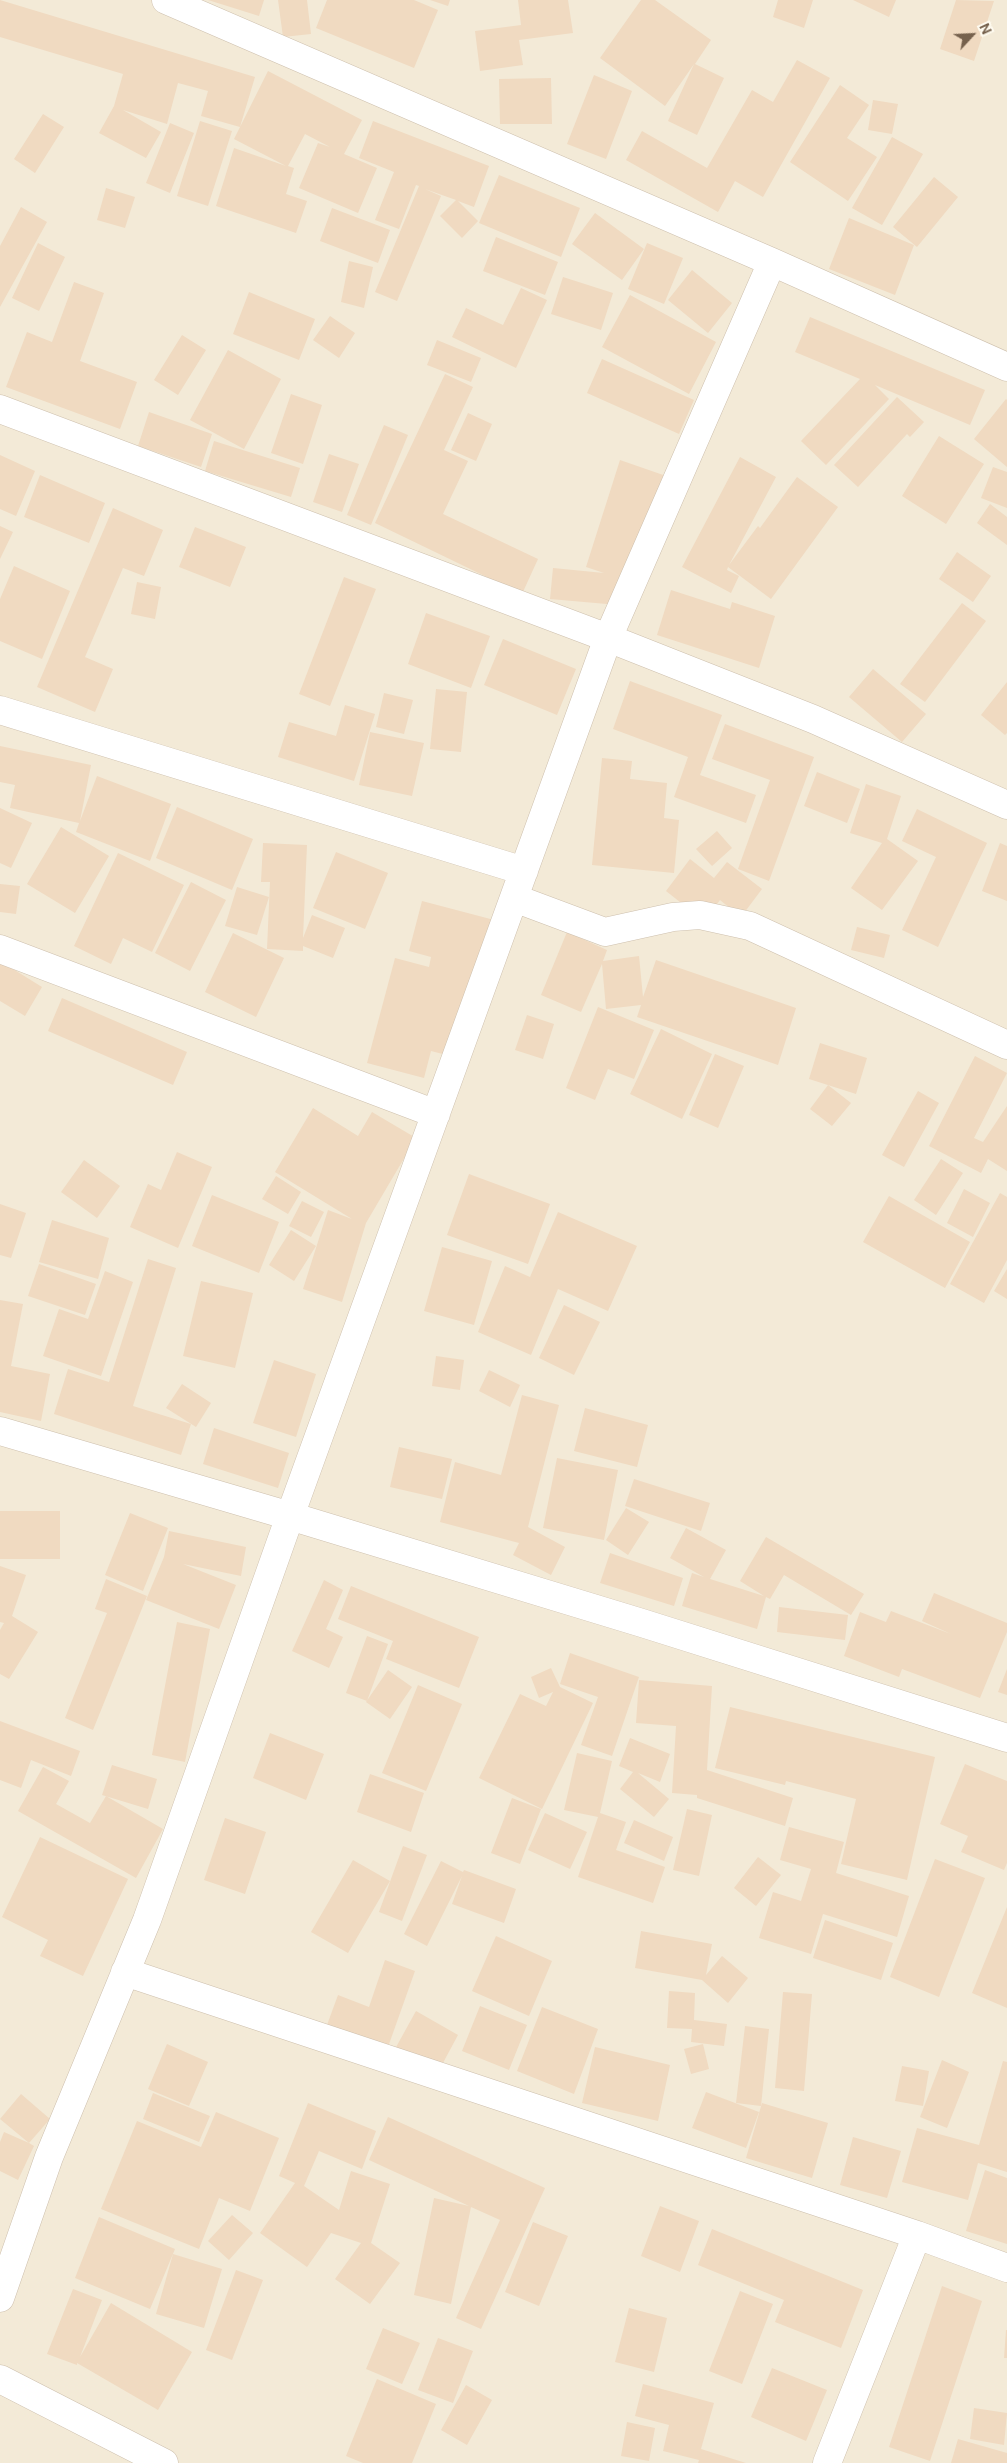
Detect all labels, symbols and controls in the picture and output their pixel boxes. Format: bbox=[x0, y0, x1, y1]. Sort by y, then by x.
north arrow bbox=[947, 10, 997, 60]
text: N bbox=[975, 20, 996, 37]

